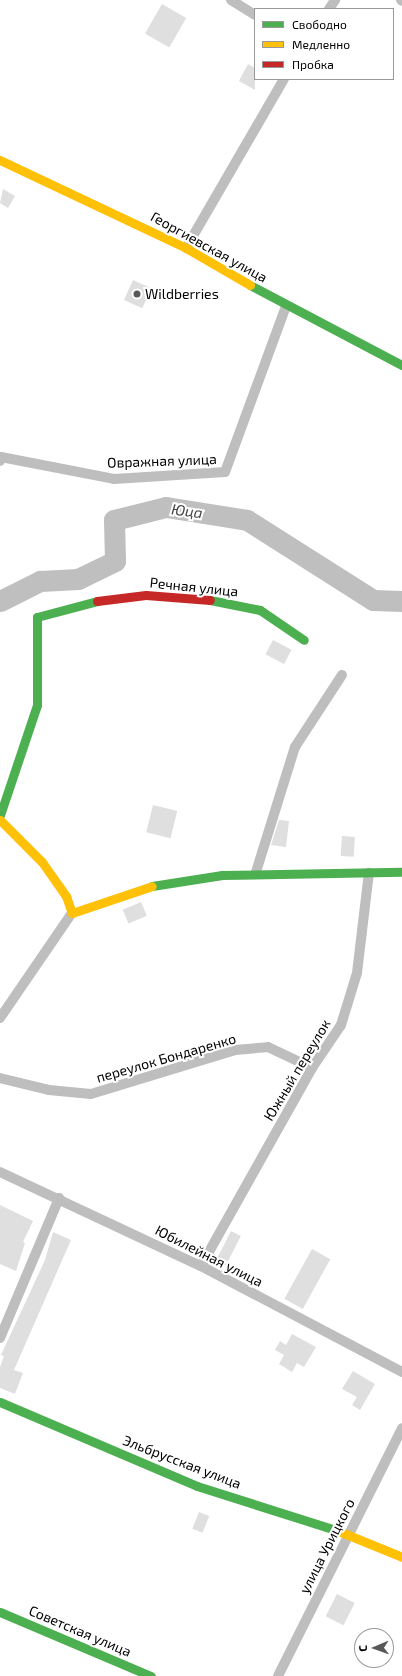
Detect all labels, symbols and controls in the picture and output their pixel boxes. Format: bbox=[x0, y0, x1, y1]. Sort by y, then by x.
legend bbox=[254, 8, 394, 80]
text: Свободно bbox=[292, 17, 347, 31]
text: Медленно bbox=[292, 37, 350, 51]
text: Пробка bbox=[292, 57, 334, 71]
street label: Георгиевская улица bbox=[148, 208, 270, 286]
place label: Wildberries bbox=[145, 286, 219, 302]
marker: Wildberries bbox=[132, 289, 142, 299]
street label: Овражная улица bbox=[107, 451, 217, 471]
water label: Юца bbox=[170, 500, 204, 522]
street label: Речная улица bbox=[149, 574, 239, 600]
street label: Южный переулок bbox=[260, 1016, 334, 1124]
street label: переулок Бондаренко bbox=[94, 1030, 238, 1086]
street label: Юбилейная улица bbox=[152, 1222, 266, 1290]
street label: Эльбрусская улица bbox=[121, 1432, 243, 1492]
street label: улица Урицкого bbox=[296, 1496, 358, 1596]
street label: Советская улица bbox=[26, 1602, 134, 1660]
north arrow bbox=[354, 1628, 394, 1668]
text: С bbox=[356, 1645, 369, 1652]

